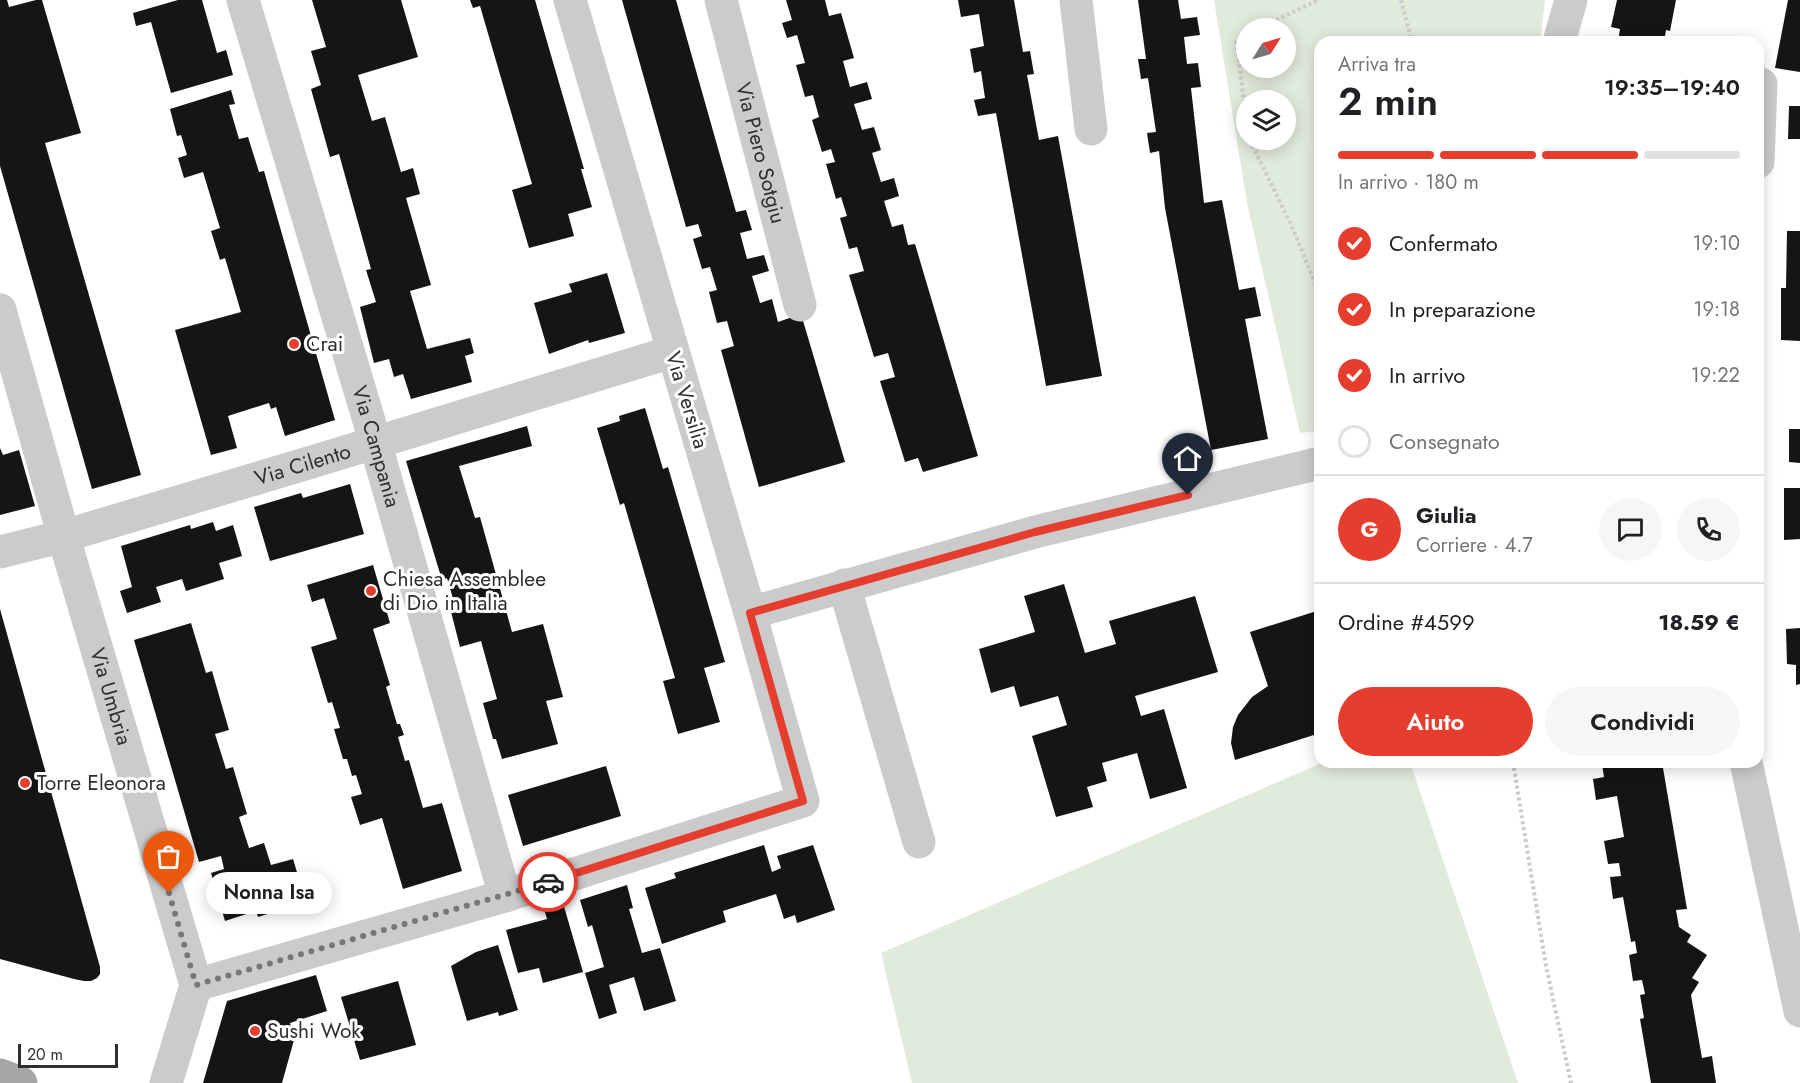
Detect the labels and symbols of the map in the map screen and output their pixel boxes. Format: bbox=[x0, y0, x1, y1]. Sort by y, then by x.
north arrow bbox=[1236, 18, 1296, 78]
street label: Via Piero Sotgiu bbox=[728, 79, 793, 227]
place label: Crai bbox=[306, 329, 343, 359]
marker: Crai bbox=[287, 337, 301, 351]
street label: Via Versilia bbox=[658, 348, 716, 452]
street label: Via Campania bbox=[344, 382, 408, 511]
pin bbox=[1162, 433, 1213, 495]
street label: Via Cilento bbox=[251, 436, 354, 493]
place label: Chiesa Assemblee di Dio in Italia bbox=[383, 564, 546, 618]
marker: Chiesa Assemblee di Dio in Italia bbox=[364, 584, 378, 598]
street label: Via Umbria bbox=[82, 644, 139, 749]
place label: Torre Eleonora bbox=[37, 768, 166, 798]
marker: Torre Eleonora bbox=[18, 776, 32, 790]
pin bbox=[143, 831, 194, 893]
courier bbox=[518, 852, 578, 912]
callout: Nonna Isa bbox=[205, 872, 331, 914]
place label: Sushi Wok bbox=[267, 1016, 361, 1046]
marker: Sushi Wok bbox=[248, 1024, 262, 1038]
scale bar bbox=[18, 1041, 118, 1068]

